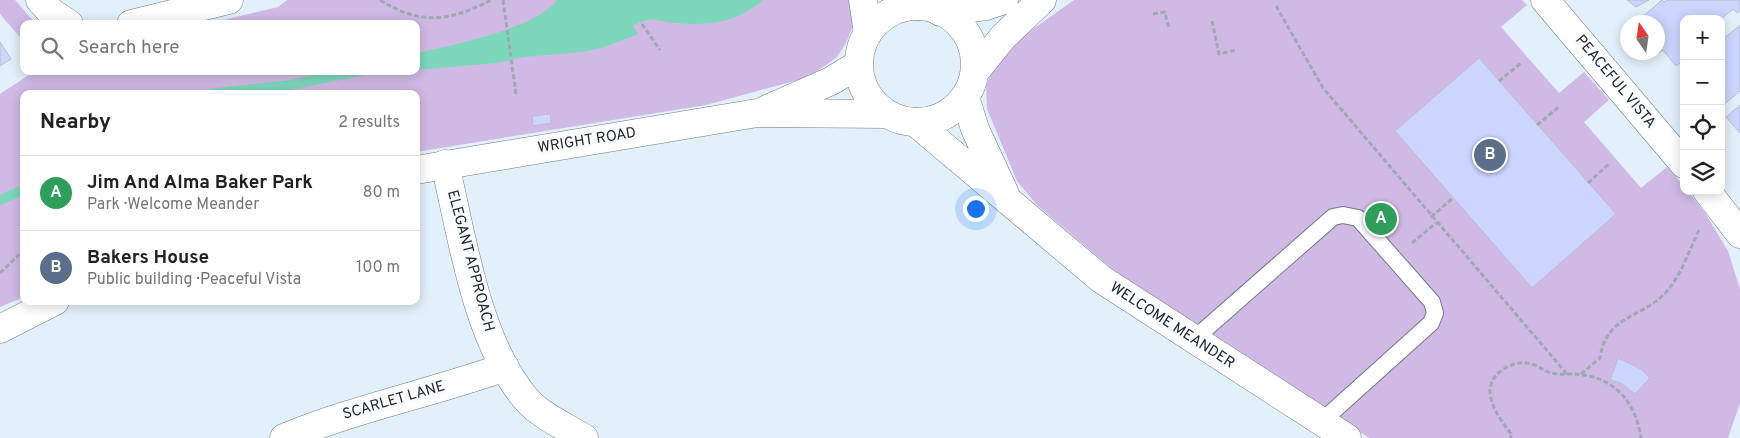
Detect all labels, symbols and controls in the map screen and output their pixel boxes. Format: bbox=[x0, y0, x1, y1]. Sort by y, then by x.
north arrow bbox=[1620, 15, 1665, 60]
map controls bbox=[1680, 15, 1725, 195]
button: + bbox=[1680, 15, 1725, 60]
search box bbox=[20, 20, 420, 75]
street label: PEACEFUL VISTA bbox=[1570, 31, 1660, 133]
icon: search bbox=[38, 34, 66, 62]
text: Search here bbox=[78, 36, 180, 60]
button: − bbox=[1680, 60, 1725, 105]
button: locate bbox=[1680, 105, 1725, 150]
text: Nearby bbox=[40, 109, 111, 136]
text: 2 results bbox=[338, 113, 400, 133]
street label: WRIGHT ROAD bbox=[536, 124, 638, 158]
pin: B bbox=[1474, 136, 1506, 174]
button: layers bbox=[1680, 150, 1725, 195]
text: Jim And Alma Baker Park bbox=[87, 171, 313, 195]
text: A bbox=[50, 183, 62, 203]
text: 80 m bbox=[363, 183, 400, 203]
street label: ELEGANT APPROACH bbox=[442, 188, 498, 334]
text: Park · Welcome Meander bbox=[87, 195, 260, 215]
your location bbox=[963, 196, 989, 222]
pin: A bbox=[1365, 200, 1397, 238]
text: Bakers House bbox=[87, 246, 209, 270]
text: B bbox=[50, 258, 62, 278]
text: 100 m bbox=[356, 258, 400, 278]
text: Public building · Peaceful Vista bbox=[87, 270, 301, 290]
street label: WELCOME MEANDER bbox=[1106, 279, 1238, 373]
street label: SCARLET LANE bbox=[341, 377, 447, 425]

